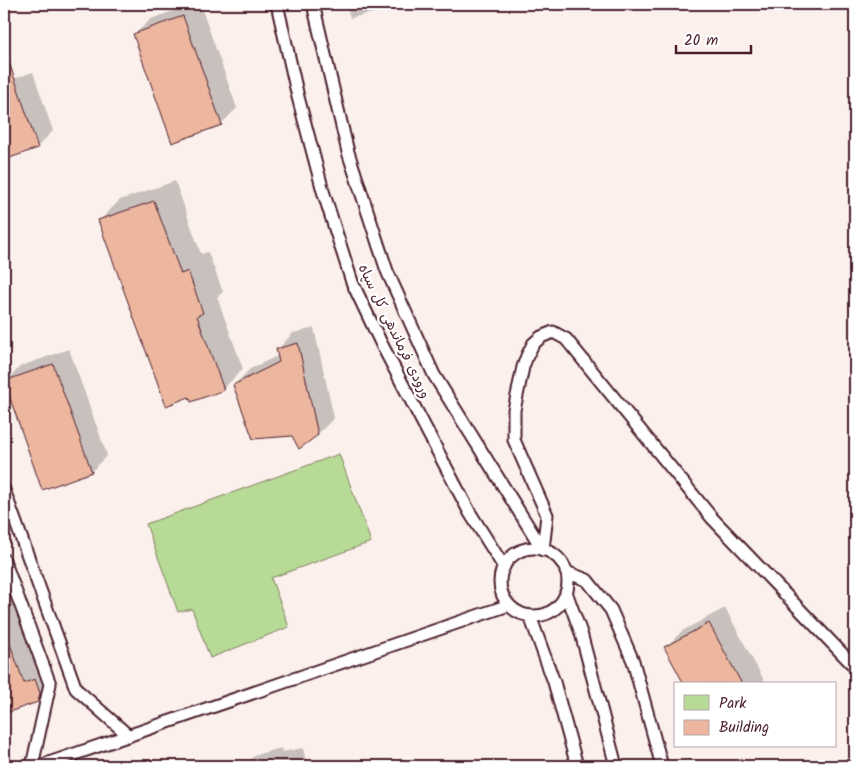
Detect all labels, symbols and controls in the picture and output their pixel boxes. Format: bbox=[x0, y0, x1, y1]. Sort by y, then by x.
scale bar bbox=[676, 22, 752, 54]
text: 20 m bbox=[684, 29, 718, 53]
street label: ورودی فرماندهی کل سپاه bbox=[352, 261, 436, 402]
legend bbox=[674, 682, 836, 748]
text: Park bbox=[719, 692, 747, 716]
text: Building bbox=[719, 716, 769, 740]

